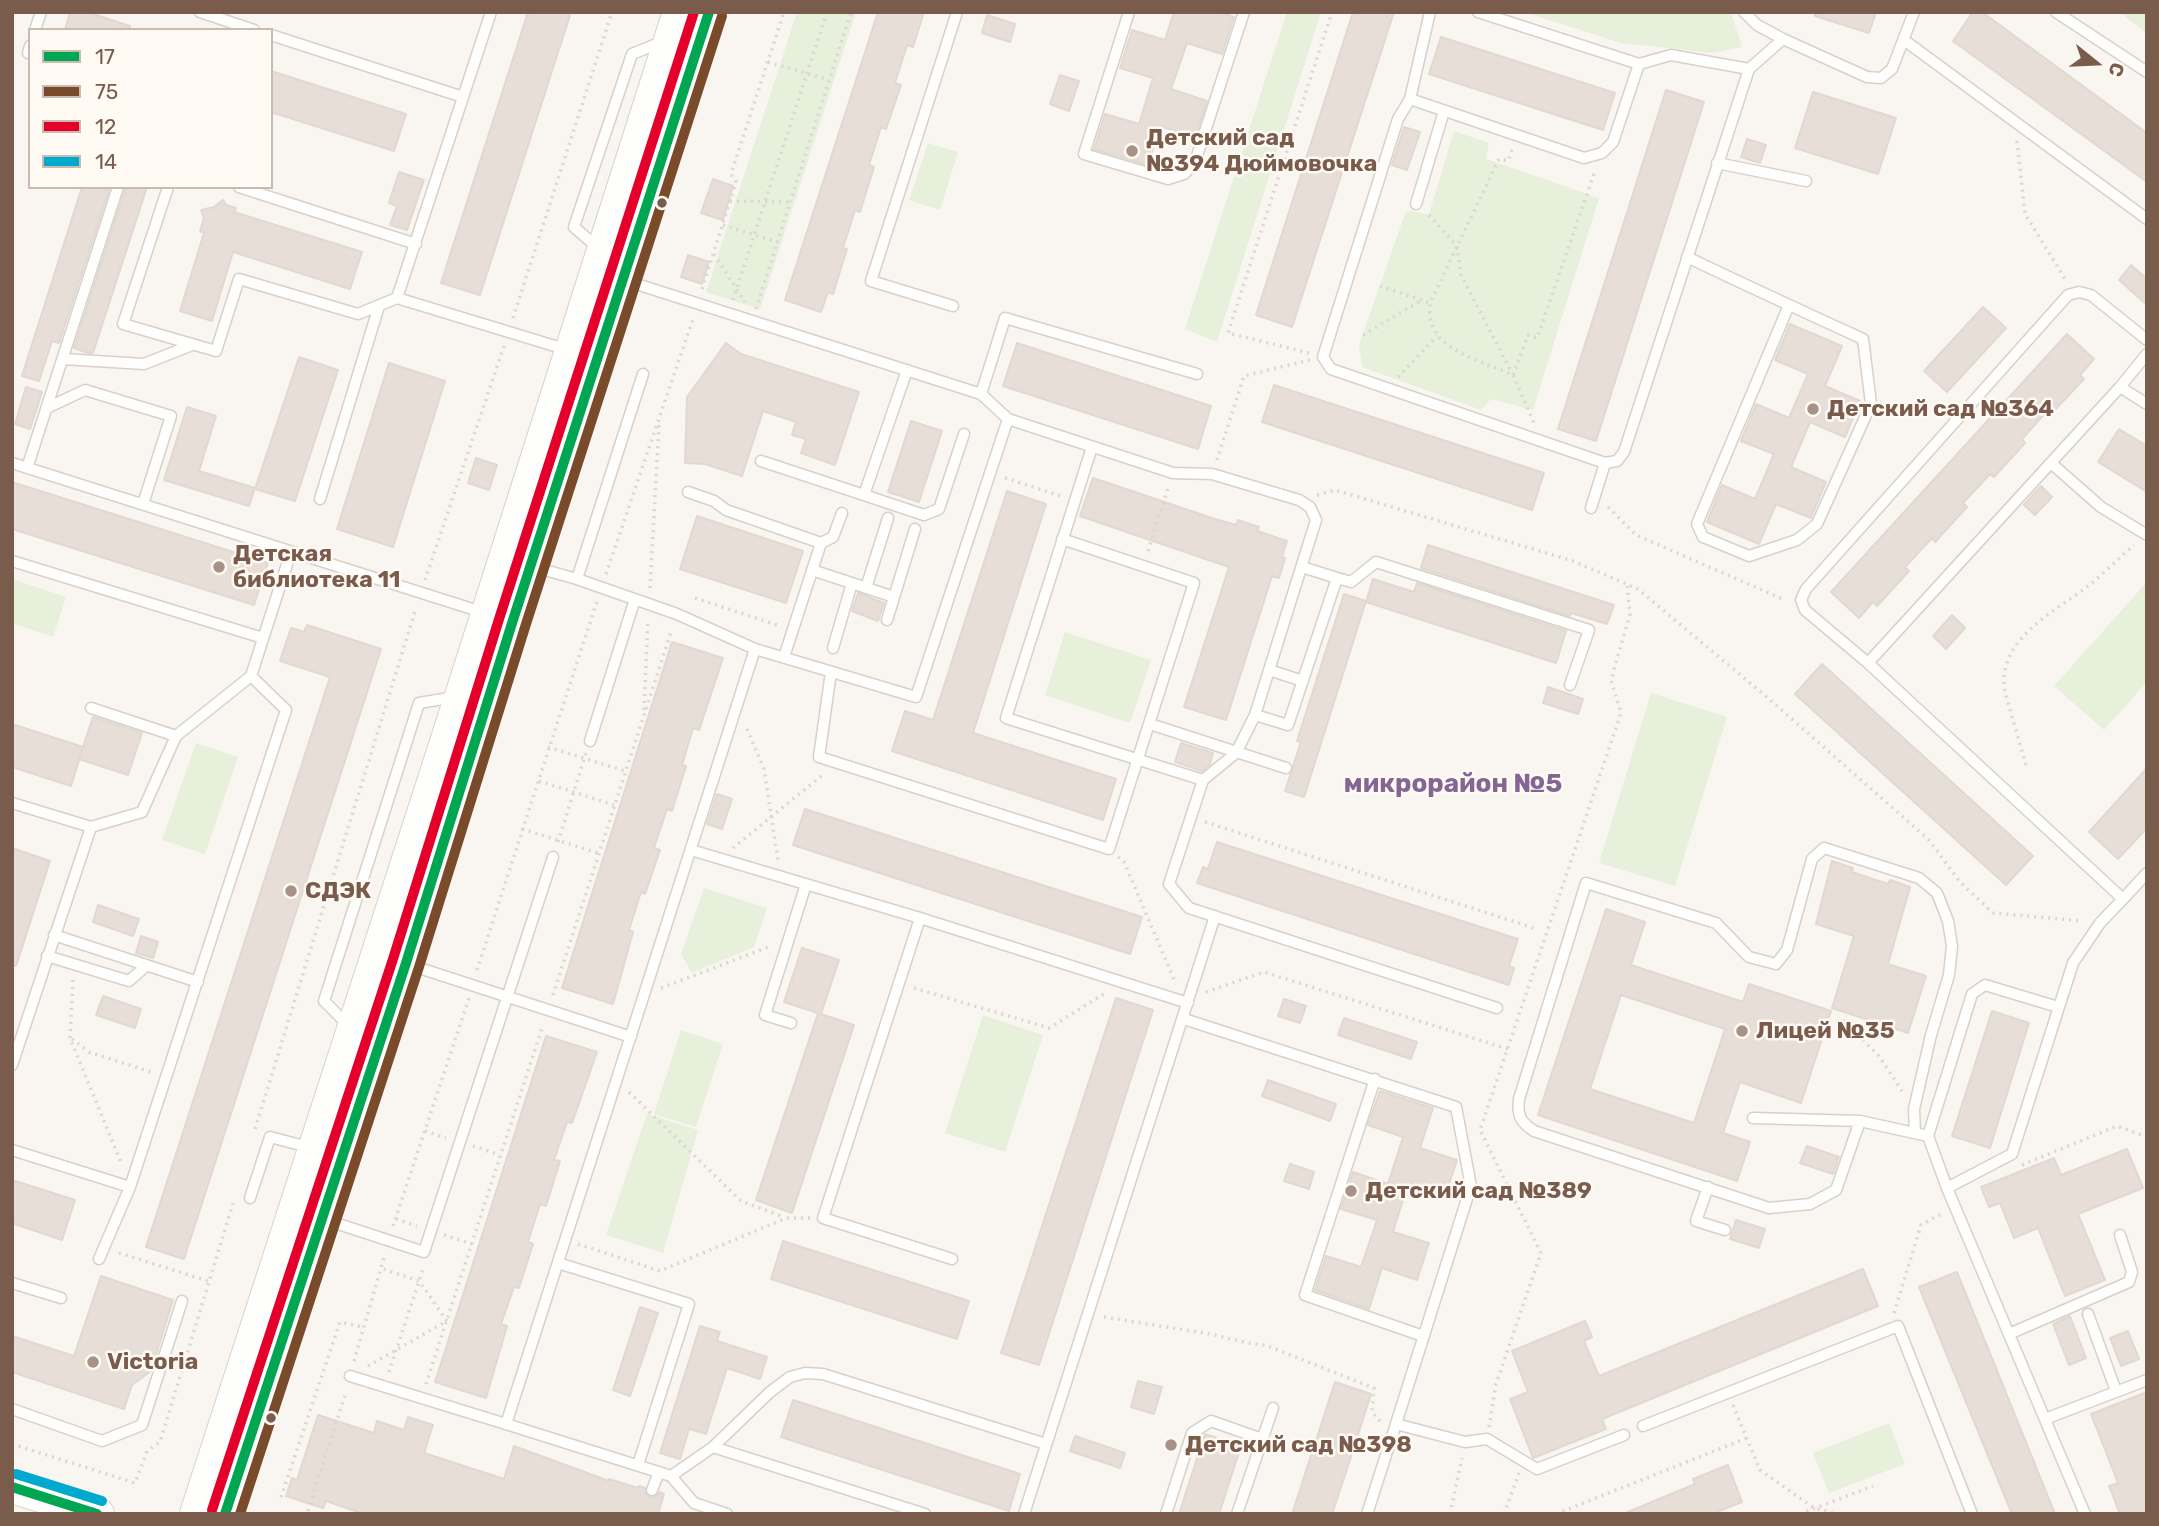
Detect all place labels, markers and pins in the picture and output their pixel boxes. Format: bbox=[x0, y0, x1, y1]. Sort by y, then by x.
place label: Детский сад №394 Дюймовочка bbox=[1146, 124, 1377, 178]
marker: Детский сад №394 Дюймовочка bbox=[1124, 143, 1140, 159]
unlabelled marker bbox=[655, 196, 669, 210]
place label: Детский сад №364 bbox=[1827, 395, 2054, 423]
marker: Детский сад №364 bbox=[1805, 401, 1821, 417]
place label: Детская библиотека 11 bbox=[233, 540, 401, 594]
marker: Детская библиотека 11 bbox=[211, 559, 227, 575]
place label: СДЭК bbox=[305, 877, 371, 905]
marker: СДЭК bbox=[283, 883, 299, 899]
place label: Лицей №35 bbox=[1756, 1017, 1895, 1045]
marker: Лицей №35 bbox=[1734, 1023, 1750, 1039]
place label: Детский сад №389 bbox=[1365, 1177, 1592, 1205]
marker: Детский сад №389 bbox=[1343, 1183, 1359, 1199]
place label: Victoria bbox=[107, 1348, 198, 1376]
marker: Victoria bbox=[85, 1354, 101, 1370]
unlabelled marker bbox=[264, 1411, 278, 1425]
place label: Детский сад №398 bbox=[1185, 1431, 1412, 1459]
marker: Детский сад №398 bbox=[1163, 1437, 1179, 1453]

